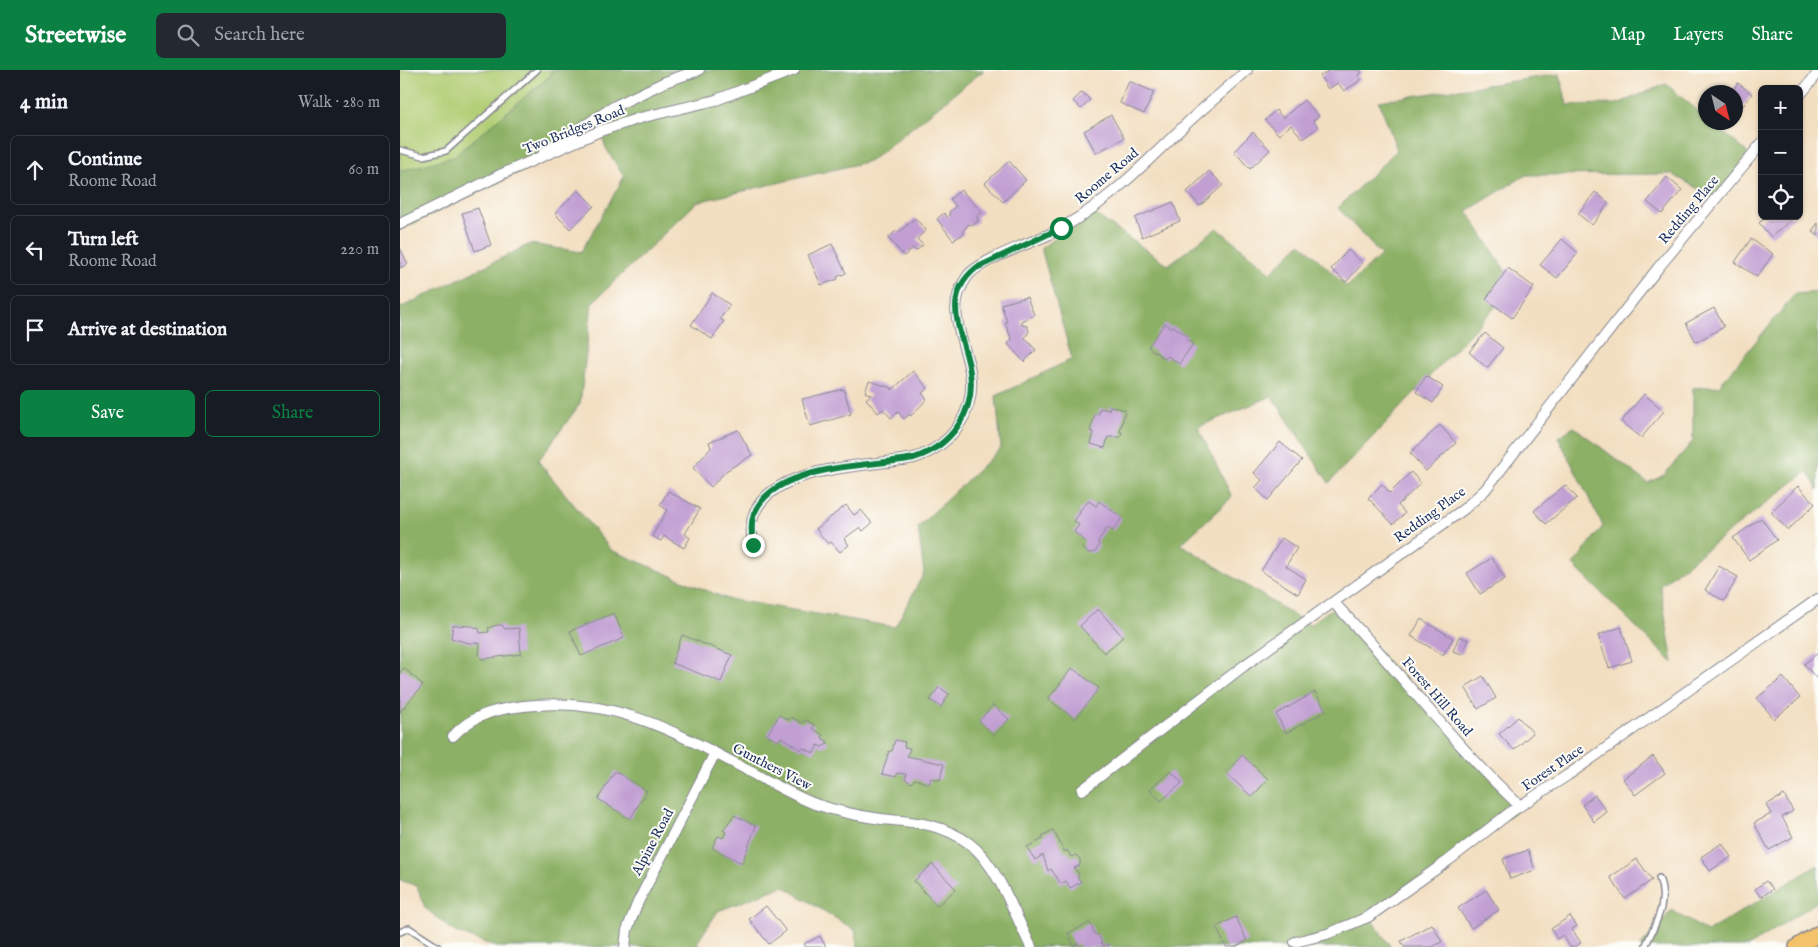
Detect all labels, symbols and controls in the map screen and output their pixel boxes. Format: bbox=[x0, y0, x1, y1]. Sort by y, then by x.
search box bbox=[156, 13, 506, 58]
text: Streetwise bbox=[25, 20, 126, 51]
icon: search bbox=[174, 21, 202, 49]
text: Search here bbox=[214, 23, 305, 47]
text: Map bbox=[1611, 24, 1645, 47]
text: Layers bbox=[1673, 24, 1724, 47]
text: Share bbox=[1752, 24, 1793, 47]
north arrow bbox=[1698, 85, 1743, 130]
map controls bbox=[1758, 85, 1803, 220]
button: + bbox=[1758, 85, 1803, 130]
text: 4 min bbox=[20, 89, 68, 116]
text: Walk · 280 m bbox=[298, 93, 380, 113]
street label: Two Bridges Road bbox=[521, 101, 628, 159]
button: − bbox=[1758, 130, 1803, 175]
street label: Roome Road bbox=[1072, 144, 1143, 208]
text: Continue bbox=[68, 148, 142, 172]
icon: ahead bbox=[21, 156, 49, 184]
text: 60 m bbox=[349, 160, 379, 180]
text: Roome Road bbox=[68, 172, 157, 192]
street label: Redding Place bbox=[1655, 172, 1723, 248]
button: locate bbox=[1758, 175, 1803, 220]
route start bbox=[1050, 217, 1073, 240]
text: Turn left bbox=[68, 228, 139, 252]
icon: left bbox=[21, 236, 49, 264]
text: 220 m bbox=[340, 240, 379, 260]
text: Roome Road bbox=[68, 252, 157, 272]
icon: arrive bbox=[21, 316, 49, 344]
text: Arrive at destination bbox=[68, 318, 227, 342]
button: Save bbox=[20, 390, 195, 437]
button: Share bbox=[205, 390, 380, 437]
street label: Redding Place bbox=[1391, 483, 1470, 547]
route end bbox=[742, 534, 765, 557]
street label: Forest Hill Road bbox=[1398, 654, 1477, 741]
street label: Gunthers View bbox=[730, 739, 815, 795]
street label: Forest Place bbox=[1519, 740, 1588, 795]
street label: Alpine Road bbox=[627, 805, 678, 879]

